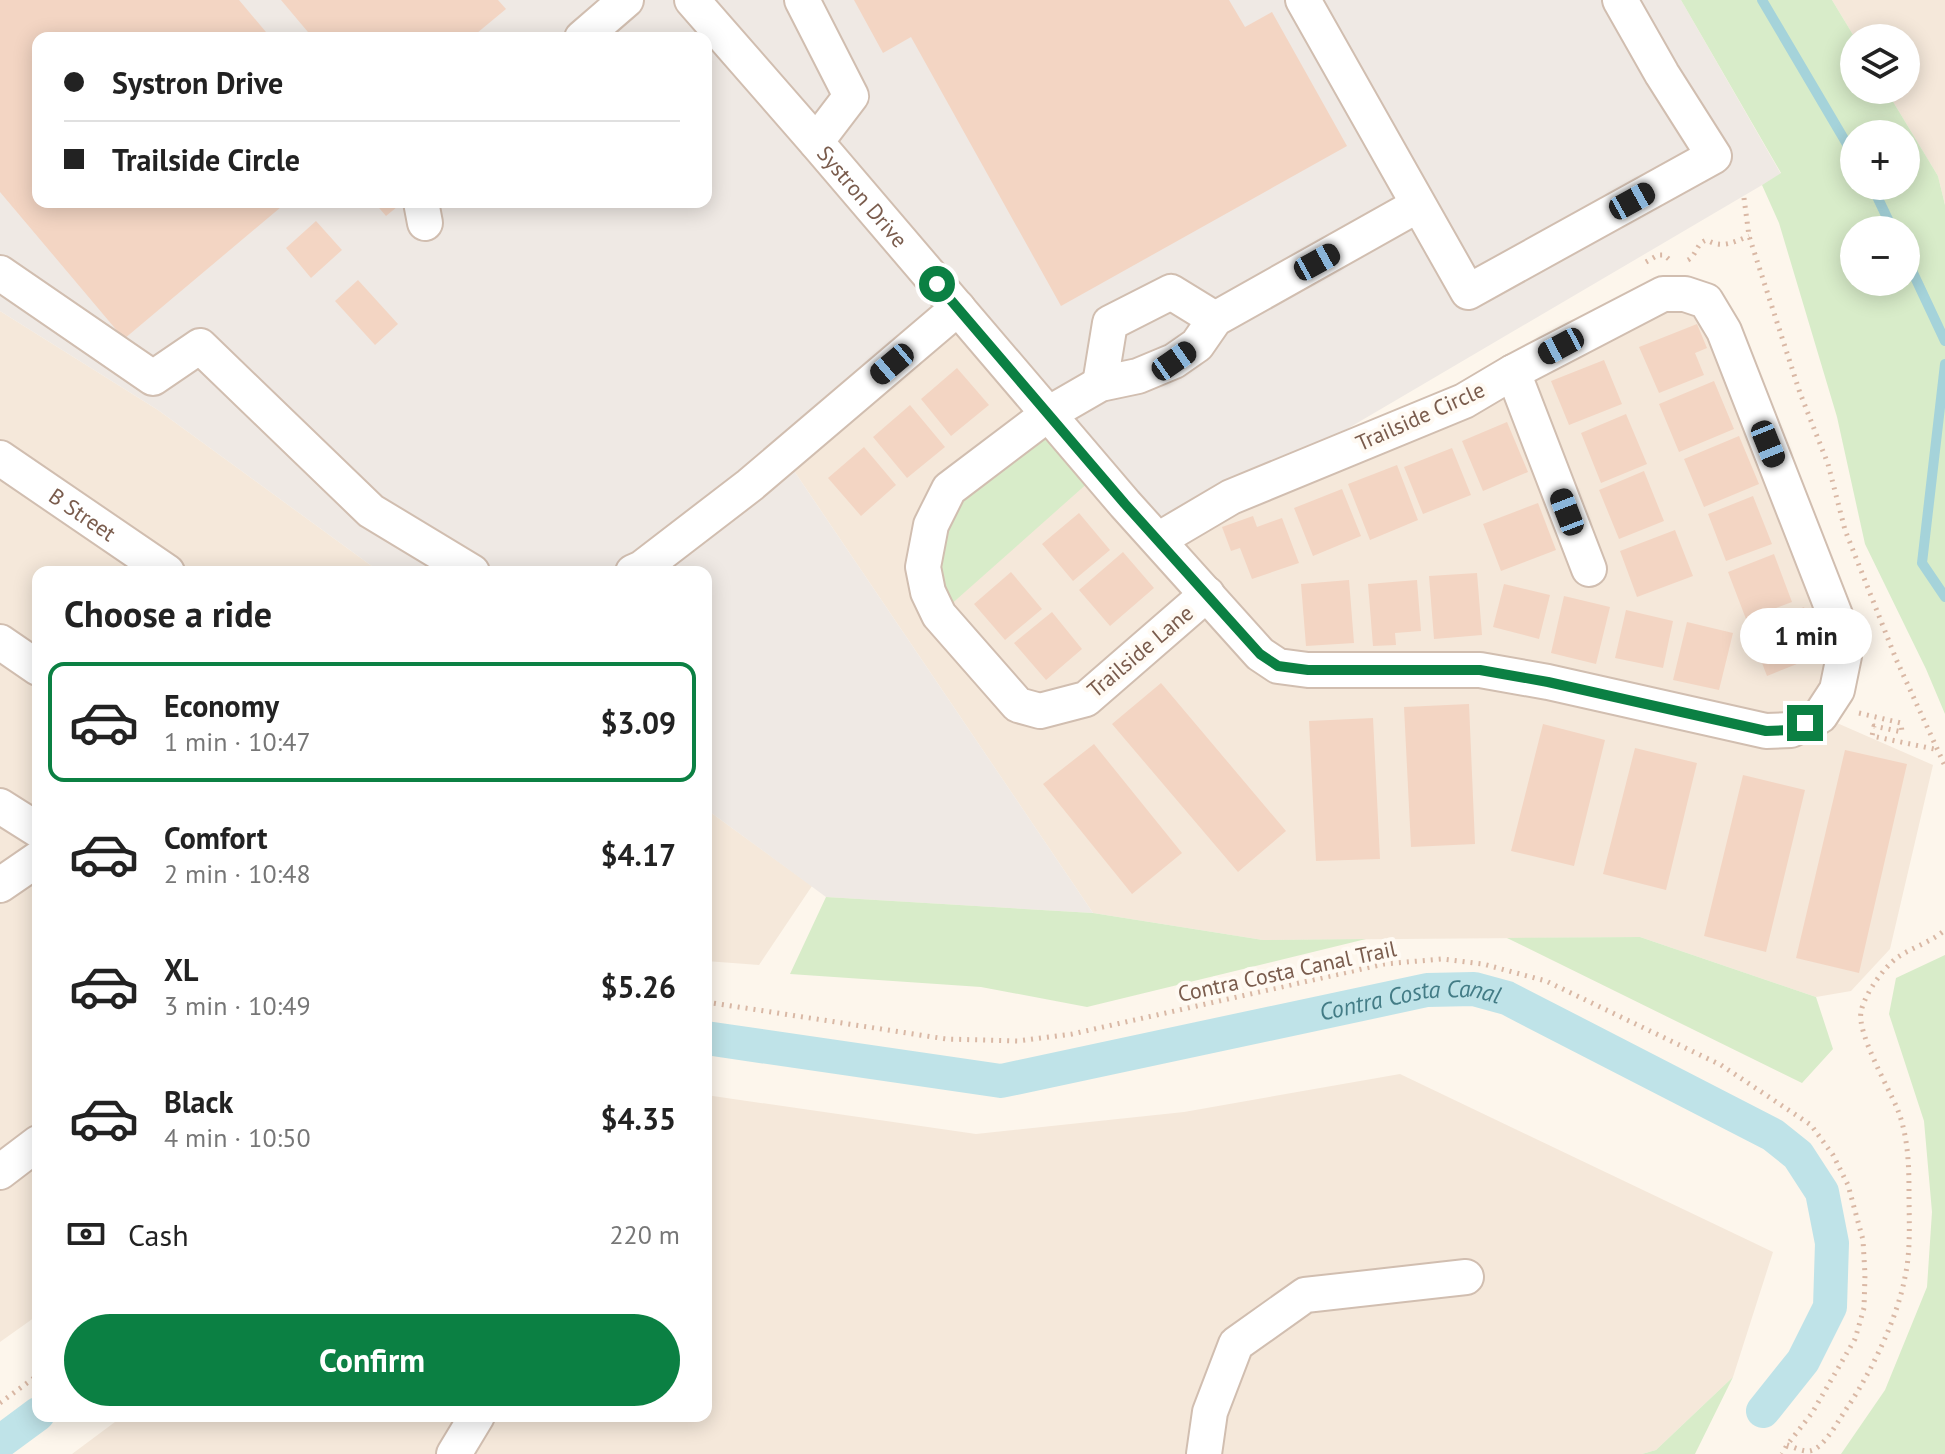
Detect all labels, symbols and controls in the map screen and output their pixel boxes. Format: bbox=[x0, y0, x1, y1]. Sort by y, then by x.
map controls bbox=[1840, 24, 1920, 296]
button: layers bbox=[1840, 24, 1920, 104]
text: Systron Drive bbox=[112, 63, 283, 102]
button: + bbox=[1840, 120, 1920, 200]
text: Trailside Circle bbox=[112, 140, 300, 179]
street label: Systron Drive bbox=[811, 140, 914, 253]
car bbox=[1605, 179, 1659, 223]
button: − bbox=[1840, 216, 1920, 296]
car bbox=[1290, 240, 1344, 284]
route start bbox=[919, 266, 955, 302]
car bbox=[1534, 324, 1588, 368]
car bbox=[1147, 337, 1201, 385]
car bbox=[866, 339, 918, 389]
street label: Trailside Circle bbox=[1351, 375, 1489, 457]
car bbox=[1748, 417, 1788, 471]
street label: B Street bbox=[44, 482, 122, 547]
car bbox=[1547, 485, 1587, 539]
text: Choose a ride bbox=[64, 590, 272, 637]
street label: Trailside Lane bbox=[1081, 599, 1199, 703]
callout: 1 min bbox=[1739, 607, 1871, 663]
text: 1 min bbox=[1774, 619, 1838, 652]
icon: car bbox=[68, 686, 140, 758]
text: Economy bbox=[164, 686, 279, 725]
text: $3.09 bbox=[601, 703, 676, 742]
route end bbox=[1787, 705, 1823, 741]
text: 1 min · 10:47 bbox=[164, 725, 311, 758]
icon: car bbox=[68, 818, 140, 890]
text: Comfort bbox=[164, 818, 267, 857]
text: $4.17 bbox=[601, 835, 676, 874]
text: 2 min · 10:48 bbox=[164, 857, 311, 890]
street label: Contra Costa Canal Trail bbox=[1175, 934, 1399, 1008]
icon: car bbox=[68, 950, 140, 1022]
text: XL bbox=[164, 950, 198, 989]
text: $5.26 bbox=[601, 967, 676, 1006]
water label: Contra Costa Canal bbox=[1316, 973, 1505, 1028]
text: 3 min · 10:49 bbox=[164, 989, 311, 1022]
icon: car bbox=[68, 1082, 140, 1154]
text: Black bbox=[164, 1082, 233, 1121]
text: $4.35 bbox=[601, 1099, 676, 1138]
text: 4 min · 10:50 bbox=[164, 1121, 311, 1154]
icon: cash bbox=[64, 1212, 108, 1256]
text: Cash bbox=[128, 1215, 189, 1254]
text: 220 m bbox=[609, 1218, 680, 1251]
button: Confirm bbox=[64, 1314, 680, 1406]

